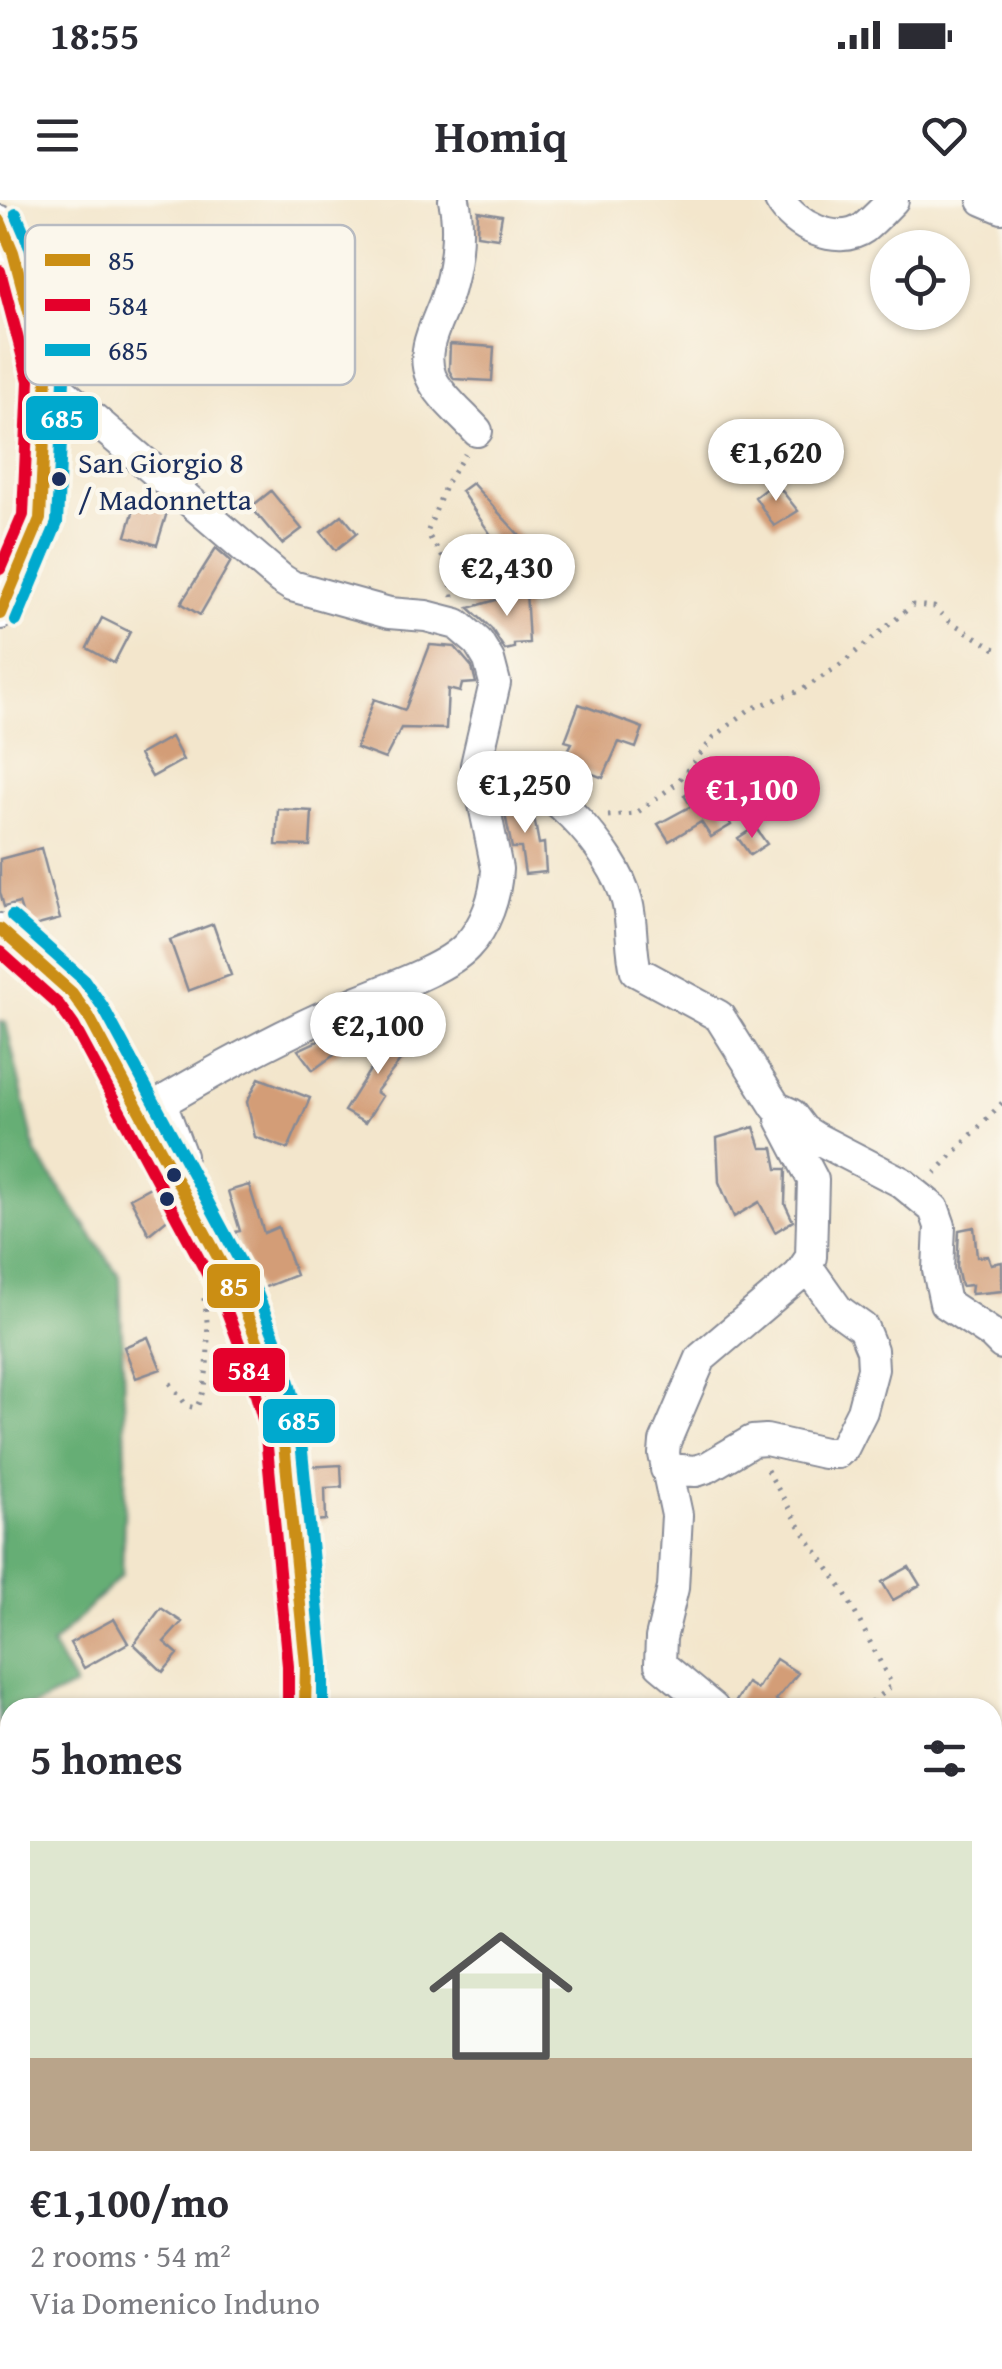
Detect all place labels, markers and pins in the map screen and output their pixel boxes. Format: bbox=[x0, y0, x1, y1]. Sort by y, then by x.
pin: €1,620 bbox=[695, 419, 857, 504]
place label: San Giorgio 8 / Madonnetta bbox=[78, 440, 252, 521]
marker: San Giorgio 8 / Madonnetta bbox=[49, 469, 69, 489]
pin: €2,430 bbox=[426, 534, 588, 619]
pin: €1,250 bbox=[444, 751, 606, 836]
pin: €1,100 bbox=[671, 756, 833, 841]
pin: €2,100 bbox=[297, 992, 459, 1077]
unlabelled marker bbox=[164, 1165, 184, 1185]
unlabelled marker bbox=[157, 1189, 177, 1209]

